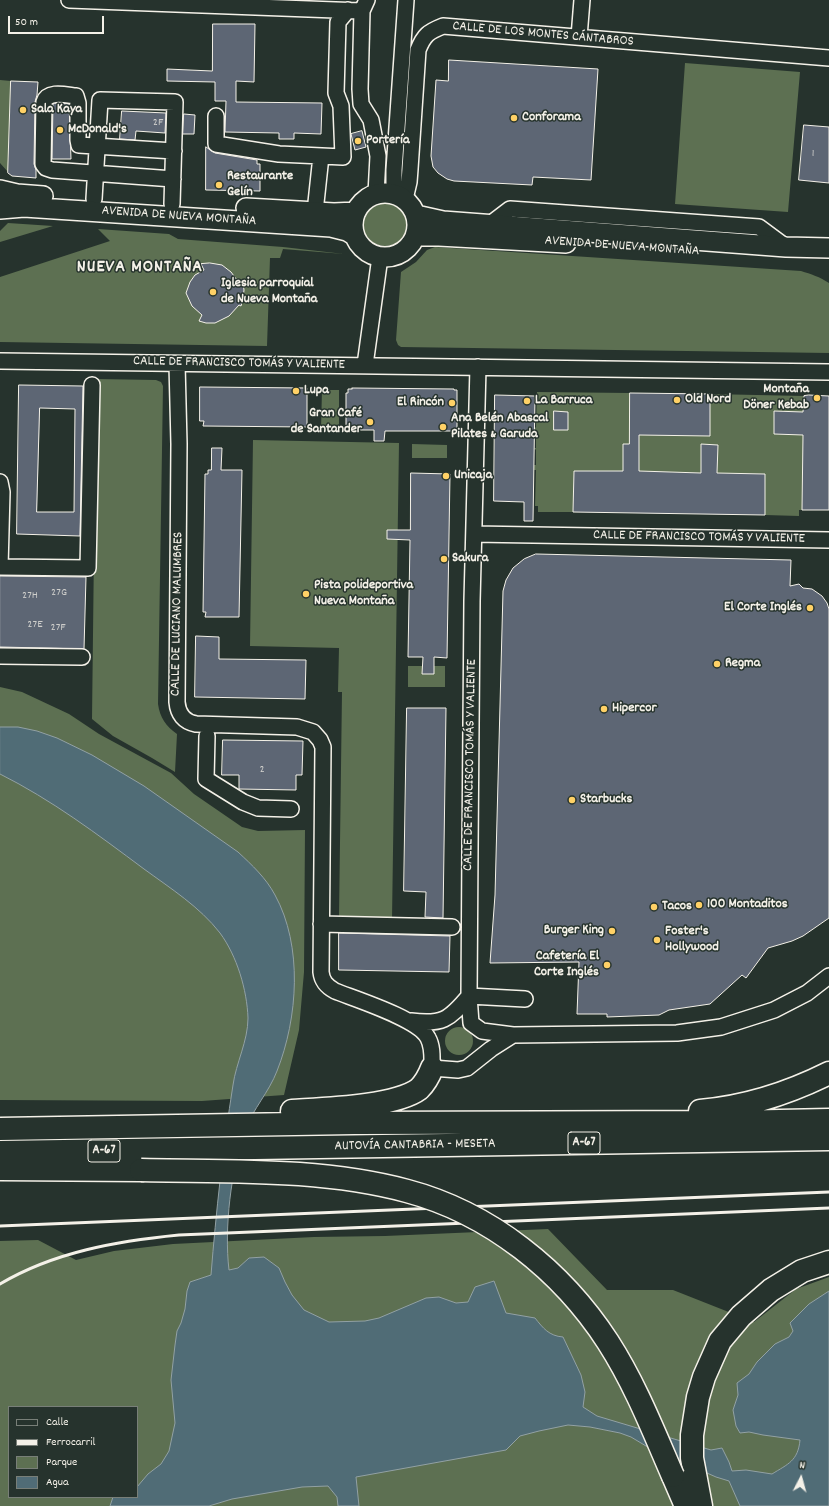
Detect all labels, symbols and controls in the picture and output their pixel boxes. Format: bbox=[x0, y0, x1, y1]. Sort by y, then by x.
scale bar bbox=[10, 8, 106, 34]
text: 50 m bbox=[15, 14, 38, 31]
street label: CALLE DE LOS MONTES CÁNTABROS bbox=[452, 19, 634, 51]
place label: Sala Kaya bbox=[31, 102, 82, 118]
marker: Sala Kaya bbox=[18, 105, 28, 115]
place label: Conforama bbox=[522, 110, 581, 126]
marker: Conforama bbox=[509, 113, 519, 123]
house number: 2F bbox=[153, 116, 163, 130]
place label: McDonald's bbox=[68, 122, 127, 138]
marker: McDonald's bbox=[55, 125, 65, 135]
place label: Portería bbox=[366, 133, 409, 149]
marker: Portería bbox=[353, 136, 363, 146]
house number: 1 bbox=[812, 147, 814, 161]
place label: Restaurante Gelín bbox=[227, 169, 293, 202]
marker: Restaurante Gelín bbox=[214, 180, 224, 190]
street label: AVENIDA DE NUEVA MONTAÑA bbox=[101, 203, 257, 231]
street label: AVENIDA DE NUEVA MONTAÑA bbox=[544, 233, 700, 261]
district label: NUEVA MONTAÑA bbox=[77, 258, 203, 280]
place label: Iglesia parroquial de Nueva Montaña bbox=[221, 276, 317, 308]
marker: Iglesia parroquial de Nueva Montaña bbox=[208, 287, 218, 297]
street label: CALLE DE FRANCISCO TOMÁS Y VALIENTE bbox=[133, 354, 345, 374]
place label: Montaña Döner Kebab bbox=[743, 382, 809, 414]
place label: Lupa bbox=[304, 383, 329, 399]
marker: Lupa bbox=[291, 386, 301, 396]
place label: Old Nord bbox=[685, 392, 731, 408]
place label: La Barruca bbox=[535, 393, 592, 409]
marker: Montaña Döner Kebab bbox=[812, 393, 822, 403]
place label: El Rincón bbox=[397, 395, 444, 411]
marker: Old Nord bbox=[672, 395, 682, 405]
marker: La Barruca bbox=[522, 396, 532, 406]
marker: El Rincón bbox=[447, 398, 457, 408]
place label: Gran Café de Santander bbox=[291, 406, 362, 438]
place label: Ana Belén Abascal Pilates & Garuda bbox=[451, 411, 548, 444]
marker: Gran Café de Santander bbox=[365, 417, 375, 427]
marker: Ana Belén Abascal Pilates & Garuda bbox=[438, 422, 448, 432]
place label: Unicaja bbox=[454, 468, 492, 484]
marker: Unicaja bbox=[441, 471, 451, 481]
street label: CALLE DE FRANCISCO TOMÁS Y VALIENTE bbox=[593, 528, 805, 548]
street label: CALLE DE LUCIANO MALUMBRES bbox=[168, 532, 188, 696]
place label: Sakura bbox=[452, 551, 488, 567]
marker: Sakura bbox=[439, 554, 449, 564]
place label: Pista polideportiva Nueva Montaña bbox=[314, 578, 413, 610]
house number: 27G bbox=[51, 586, 67, 600]
house number: 27H bbox=[22, 589, 38, 603]
marker: Pista polideportiva Nueva Montaña bbox=[301, 589, 311, 599]
place label: El Corte Inglés bbox=[724, 600, 802, 616]
marker: El Corte Inglés bbox=[805, 603, 815, 613]
house number: 27E bbox=[27, 618, 43, 632]
house number: 27F bbox=[50, 621, 66, 635]
place label: Regma bbox=[725, 656, 760, 672]
street label: CALLE DE FRANCISCO TOMÁS Y VALIENTE bbox=[461, 659, 481, 871]
marker: Regma bbox=[712, 659, 722, 669]
place label: Hipercor bbox=[612, 701, 657, 717]
marker: Hipercor bbox=[599, 704, 609, 714]
house number: 2 bbox=[259, 763, 265, 777]
place label: Starbucks bbox=[580, 792, 632, 808]
marker: Starbucks bbox=[567, 795, 577, 805]
place label: 100 Montaditos bbox=[707, 897, 788, 913]
place label: Tacos bbox=[662, 899, 692, 915]
marker: 100 Montaditos bbox=[694, 900, 704, 910]
marker: Tacos bbox=[649, 902, 659, 912]
place label: Burger King bbox=[544, 923, 604, 939]
place label: Foster's Hollywood bbox=[665, 924, 719, 956]
marker: Burger King bbox=[607, 926, 617, 936]
marker: Foster's Hollywood bbox=[652, 935, 662, 945]
place label: Cafetería El Corte Inglés bbox=[534, 949, 599, 982]
marker: Cafetería El Corte Inglés bbox=[602, 960, 612, 970]
road number: A-67 bbox=[568, 1132, 600, 1154]
street label: AUTOVÍA CANTABRIA - MESETA bbox=[334, 1136, 496, 1156]
road number: A-67 bbox=[88, 1140, 120, 1162]
legend bbox=[8, 1406, 138, 1498]
text: Calle bbox=[46, 1414, 69, 1431]
text: Ferrocarril bbox=[46, 1434, 95, 1451]
text: Parque bbox=[46, 1454, 77, 1471]
north arrow bbox=[781, 1458, 821, 1498]
text: N bbox=[799, 1458, 806, 1474]
text: Agua bbox=[46, 1474, 69, 1491]

